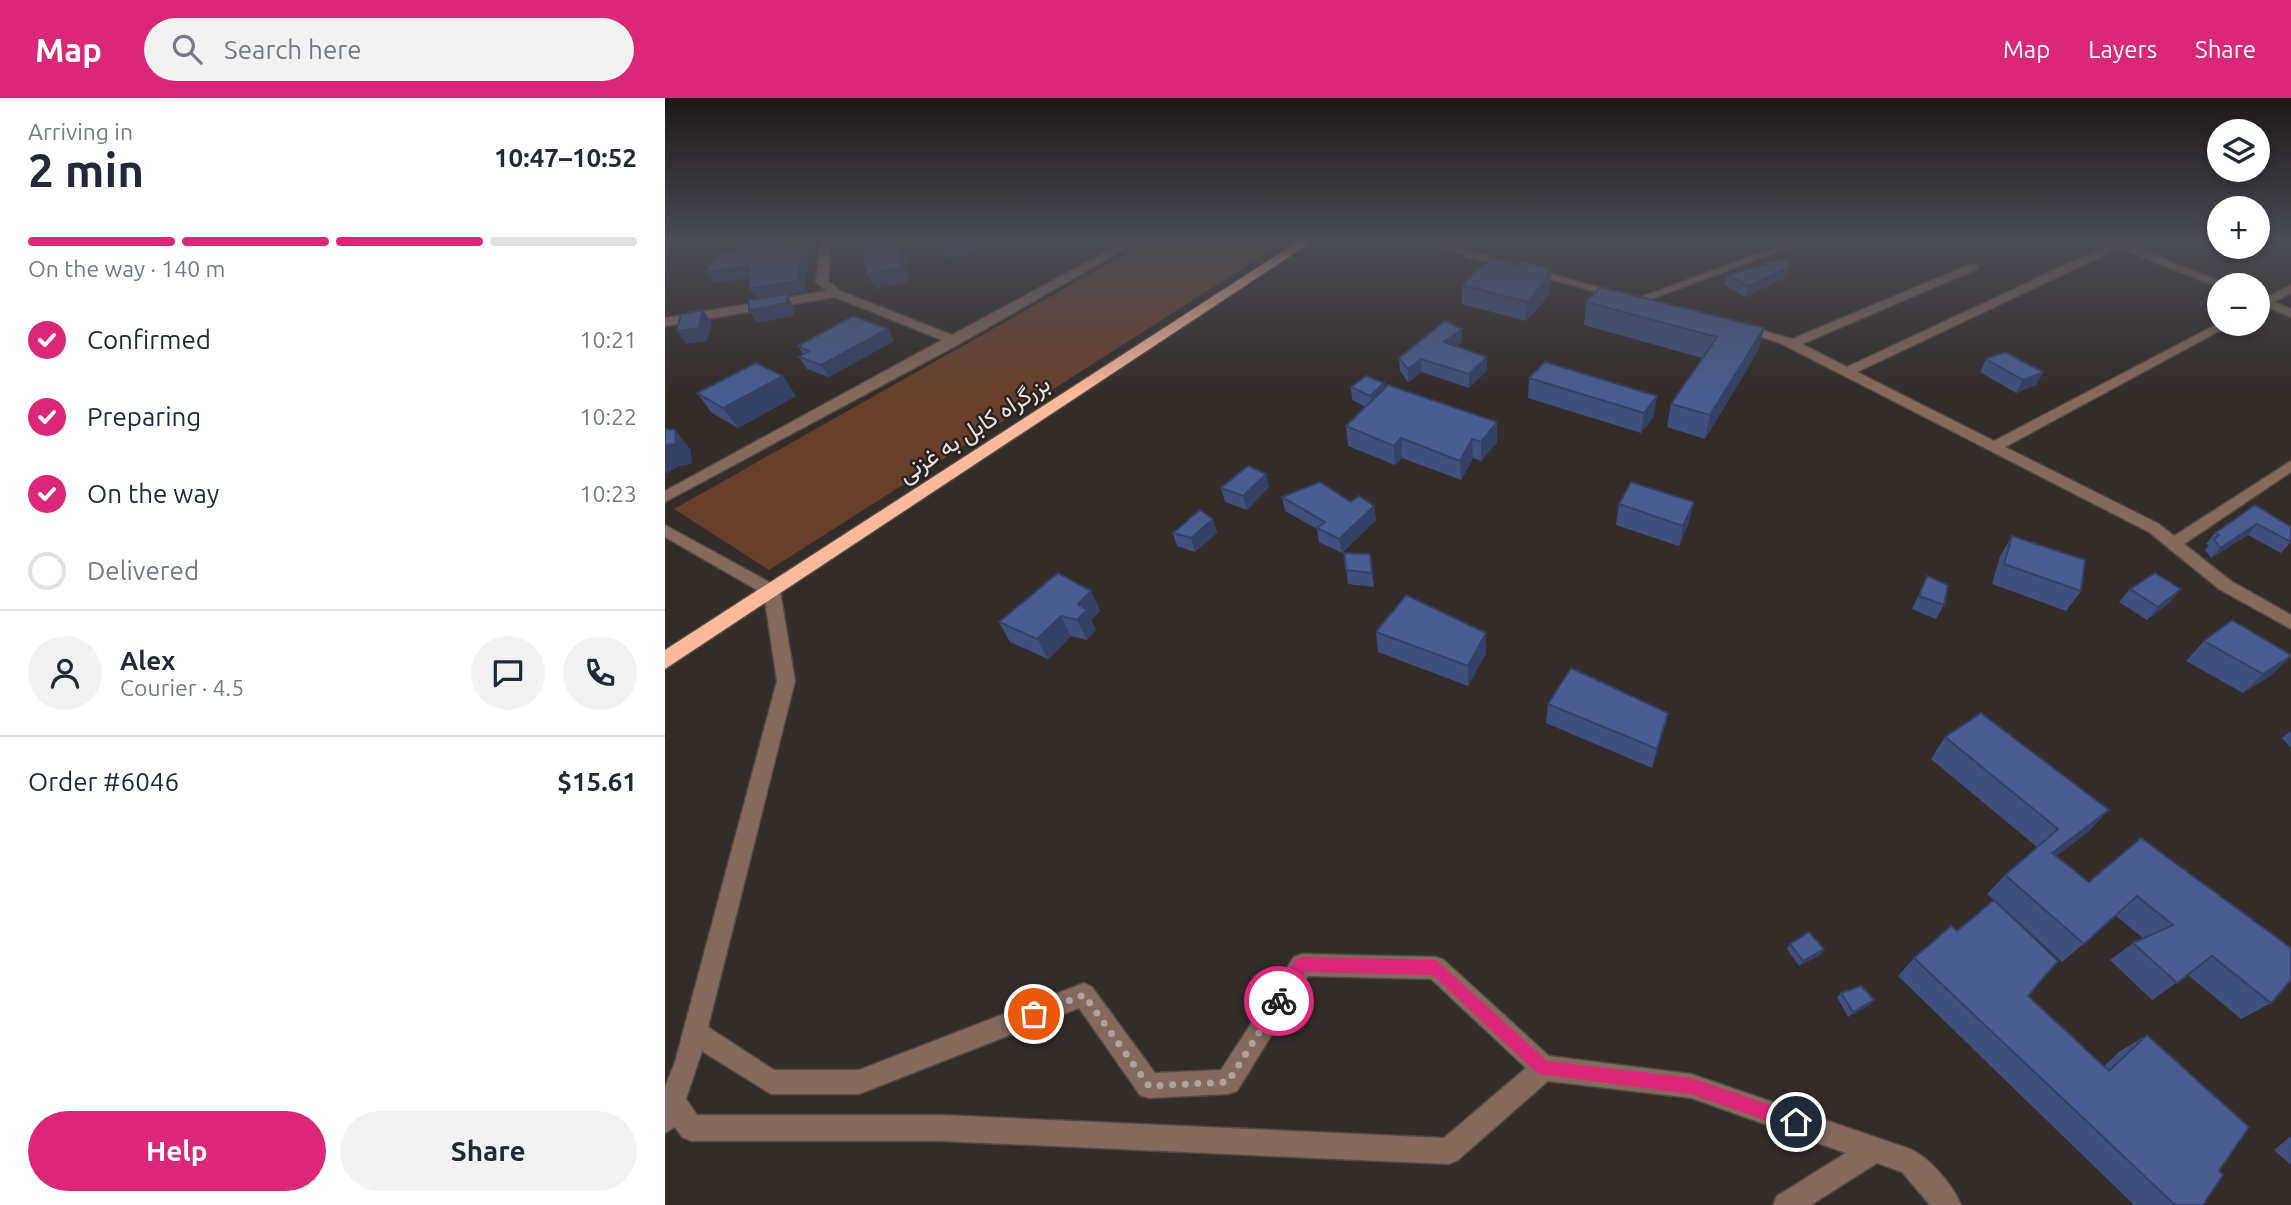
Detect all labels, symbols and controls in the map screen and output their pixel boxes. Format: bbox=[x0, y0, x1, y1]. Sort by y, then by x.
search box bbox=[144, 18, 634, 81]
icon: search bbox=[168, 30, 206, 68]
text: Map bbox=[35, 31, 102, 68]
text: Search here bbox=[224, 35, 362, 64]
text: Map bbox=[2003, 36, 2050, 63]
text: Layers bbox=[2088, 36, 2157, 63]
text: Share bbox=[2195, 36, 2256, 63]
text: Arriving in bbox=[28, 119, 133, 144]
map controls bbox=[2207, 119, 2270, 336]
button: layers bbox=[2207, 119, 2270, 182]
text: 10:47–10:52 bbox=[494, 143, 637, 172]
text: 2 min bbox=[28, 144, 144, 196]
button: + bbox=[2207, 196, 2270, 259]
text: On the way · 140 m bbox=[28, 256, 225, 281]
button: − bbox=[2207, 273, 2270, 336]
icon: check bbox=[28, 321, 66, 359]
text: Confirmed bbox=[87, 325, 211, 354]
text: 10:21 bbox=[579, 327, 637, 352]
street label: بزرگراه کابل به غزنی bbox=[893, 369, 1056, 489]
icon: check bbox=[28, 398, 66, 436]
text: Preparing bbox=[87, 402, 201, 431]
text: 10:22 bbox=[579, 404, 637, 429]
icon: check bbox=[28, 475, 66, 513]
text: On the way bbox=[87, 479, 219, 508]
text: 10:23 bbox=[579, 481, 637, 506]
text: Delivered bbox=[87, 556, 199, 585]
button: person bbox=[28, 636, 102, 710]
button: chat bbox=[471, 636, 545, 710]
button: phone bbox=[563, 636, 637, 710]
text: Alex bbox=[120, 646, 175, 675]
text: Courier · 4.5 bbox=[120, 675, 244, 700]
text: Order #6046 bbox=[28, 767, 179, 796]
text: $15.61 bbox=[557, 767, 637, 796]
courier bbox=[1244, 966, 1314, 1036]
icon: bike bbox=[1260, 982, 1298, 1020]
pin bbox=[1004, 984, 1064, 1044]
icon: bag bbox=[1015, 995, 1053, 1033]
pin bbox=[1766, 1092, 1826, 1152]
icon: home bbox=[1777, 1103, 1815, 1141]
button: Help bbox=[28, 1111, 326, 1191]
button: Share bbox=[340, 1111, 637, 1191]

